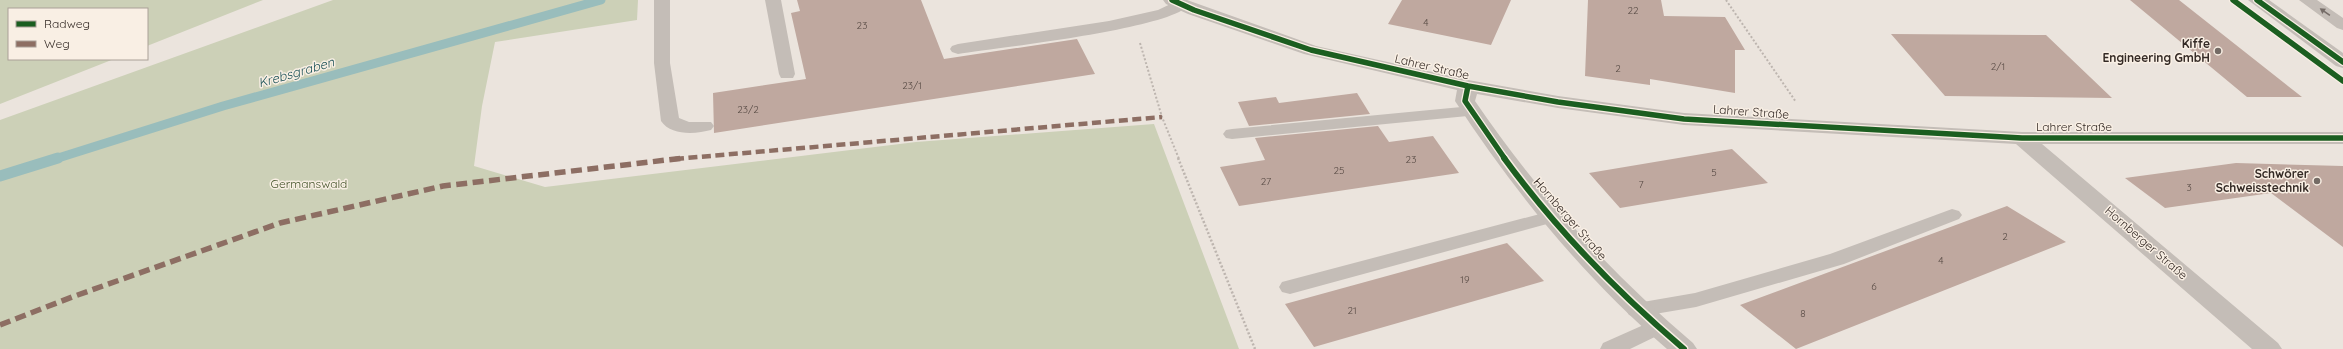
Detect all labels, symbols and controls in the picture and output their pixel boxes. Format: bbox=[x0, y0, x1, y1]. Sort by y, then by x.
house number: 22 bbox=[1627, 4, 1639, 17]
legend bbox=[8, 8, 148, 60]
one-way arrow bbox=[2320, 8, 2330, 16]
text: Radweg bbox=[44, 16, 90, 31]
house number: 4 bbox=[1423, 16, 1429, 29]
house number: 23 bbox=[857, 19, 867, 32]
text: Weg bbox=[44, 36, 70, 51]
place label: Kiffe Engineering GmbH bbox=[2102, 36, 2210, 65]
marker: Kiffe Engineering GmbH bbox=[2213, 46, 2223, 56]
street label: Lahrer Straße bbox=[1393, 51, 1471, 82]
water label: Krebsgraben bbox=[256, 53, 336, 90]
house number: 2/1 bbox=[1991, 60, 2005, 73]
house number: 2 bbox=[1615, 62, 1621, 75]
house number: 23/1 bbox=[902, 79, 922, 92]
street label: Lahrer Straße bbox=[1713, 101, 1790, 122]
house number: 23/2 bbox=[737, 103, 759, 116]
street label: Lahrer Straße bbox=[2036, 119, 2112, 134]
house number: 23 bbox=[1406, 153, 1416, 166]
house number: 25 bbox=[1334, 164, 1345, 177]
house number: 5 bbox=[1711, 166, 1717, 179]
place label: Schwörer Schweisstechnik bbox=[2216, 166, 2309, 195]
street label: Hornberger Straße bbox=[1530, 174, 1610, 263]
house number: 27 bbox=[1261, 175, 1271, 188]
park label: Germanswald bbox=[271, 176, 347, 191]
marker: Schwörer Schweisstechnik bbox=[2312, 176, 2322, 186]
house number: 7 bbox=[1638, 178, 1644, 191]
house number: 3 bbox=[2186, 181, 2192, 194]
street label: Hornberger Straße bbox=[2102, 203, 2191, 283]
house number: 2 bbox=[2002, 230, 2008, 243]
house number: 4 bbox=[1938, 254, 1944, 267]
house number: 19 bbox=[1460, 273, 1470, 286]
house number: 6 bbox=[1871, 280, 1877, 293]
house number: 21 bbox=[1347, 304, 1357, 317]
house number: 8 bbox=[1800, 307, 1806, 320]

